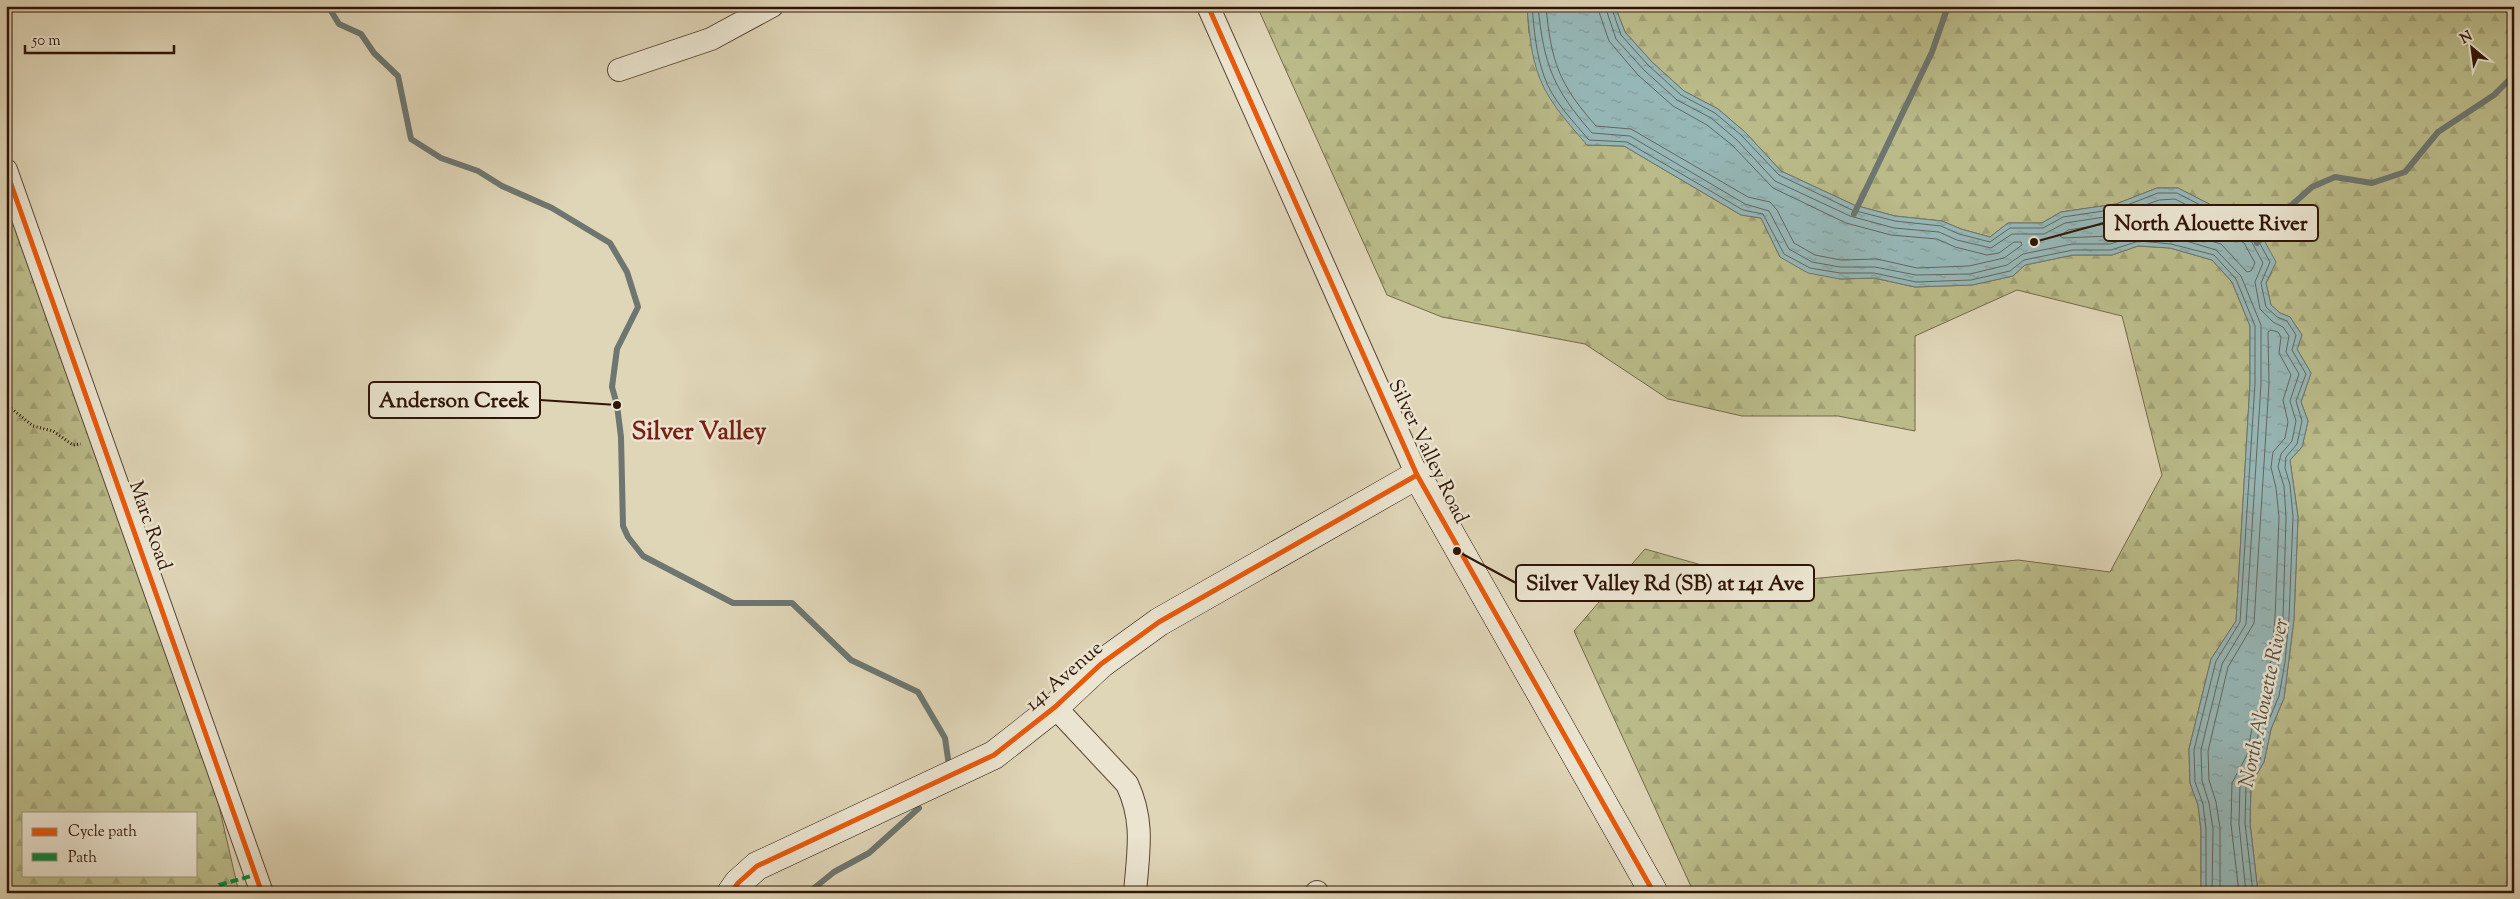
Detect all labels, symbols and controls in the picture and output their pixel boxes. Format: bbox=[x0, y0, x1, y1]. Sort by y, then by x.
scale bar bbox=[25, 22, 174, 54]
north arrow bbox=[2448, 22, 2498, 72]
text: N bbox=[2457, 27, 2476, 50]
text: 50 m bbox=[31, 31, 61, 52]
callout: North Alouette River bbox=[2104, 205, 2318, 241]
text: North Alouette River bbox=[2114, 210, 2308, 240]
street label: Silver Valley Road bbox=[1379, 375, 1475, 529]
callout: Anderson Creek bbox=[369, 382, 540, 418]
text: Anderson Creek bbox=[379, 387, 530, 417]
district label: Silver Valley bbox=[631, 415, 767, 451]
street label: Marc Road bbox=[120, 477, 178, 575]
callout: Silver Valley Rd (SB) at 141 Ave bbox=[1516, 565, 1814, 601]
text: Silver Valley Rd (SB) at 141 Ave bbox=[1526, 570, 1804, 600]
water label: North Alouette River bbox=[2232, 615, 2298, 790]
street label: 141 Avenue bbox=[1020, 635, 1110, 719]
legend bbox=[22, 812, 198, 876]
text: Cycle path bbox=[68, 822, 137, 843]
text: Path bbox=[68, 848, 97, 869]

